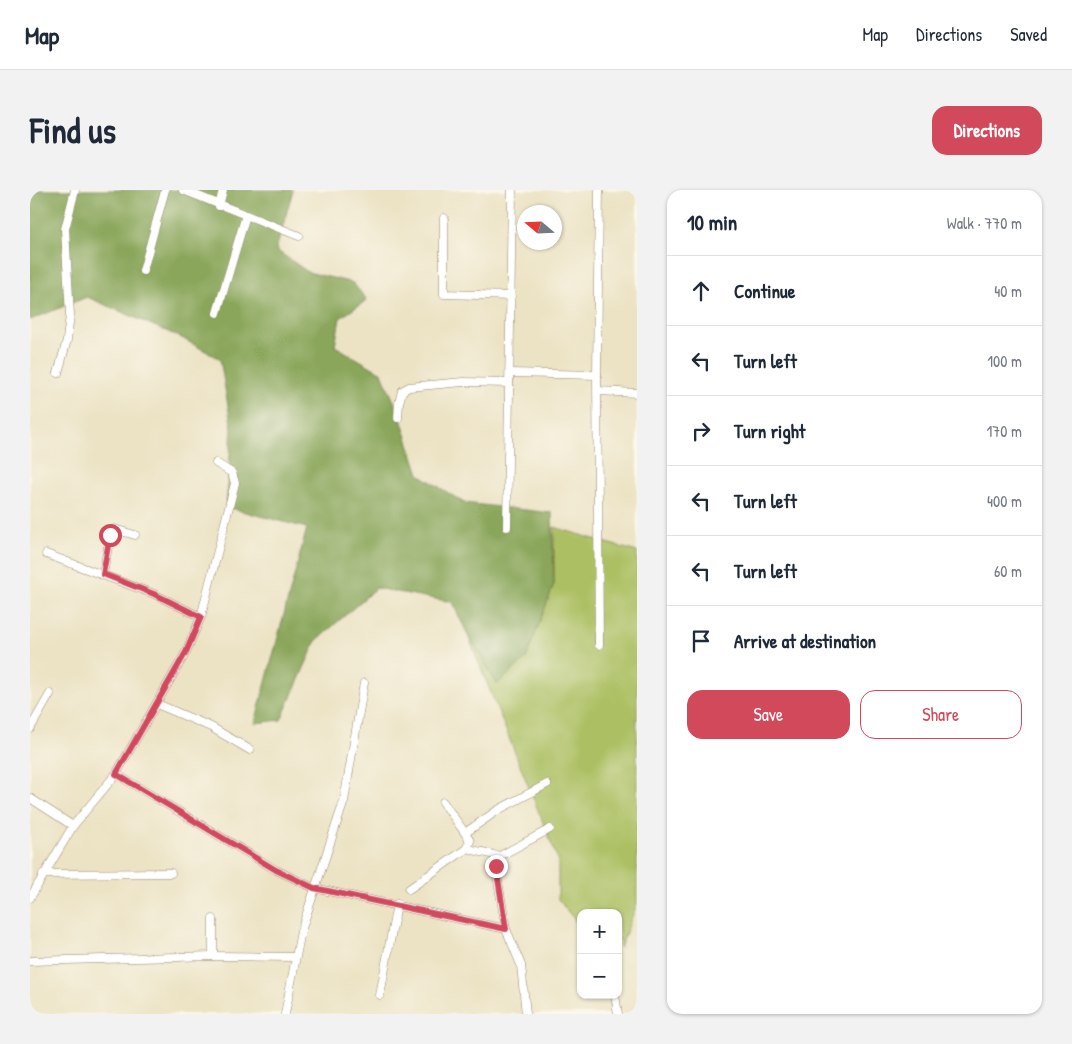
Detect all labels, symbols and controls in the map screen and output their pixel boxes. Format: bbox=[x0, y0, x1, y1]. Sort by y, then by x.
text: Map bbox=[25, 19, 59, 51]
text: Map bbox=[863, 22, 888, 47]
text: Directions bbox=[916, 22, 982, 47]
text: Saved bbox=[1010, 22, 1047, 47]
button: Directions bbox=[932, 106, 1042, 155]
text: Find us bbox=[30, 107, 116, 154]
north arrow bbox=[517, 205, 562, 250]
text: 10 min bbox=[687, 208, 737, 237]
text: Walk · 770 m bbox=[947, 212, 1022, 234]
icon: ahead bbox=[687, 277, 715, 305]
text: Continue bbox=[734, 278, 795, 304]
text: 40 m bbox=[994, 280, 1022, 302]
icon: left bbox=[687, 347, 715, 375]
text: Turn left bbox=[734, 348, 797, 374]
text: 100 m bbox=[987, 350, 1022, 372]
icon: right bbox=[687, 417, 715, 445]
text: Turn right bbox=[734, 418, 805, 444]
text: 170 m bbox=[987, 420, 1022, 442]
icon: left bbox=[687, 487, 715, 515]
text: Turn left bbox=[734, 488, 797, 514]
text: 400 m bbox=[987, 490, 1022, 512]
route start bbox=[99, 524, 122, 547]
icon: left bbox=[687, 557, 715, 585]
text: Turn left bbox=[734, 558, 797, 584]
text: 60 m bbox=[994, 560, 1022, 582]
icon: arrive bbox=[687, 627, 715, 655]
text: Arrive at destination bbox=[734, 628, 876, 654]
button: Save bbox=[687, 690, 850, 739]
button: Share bbox=[860, 690, 1022, 739]
route end bbox=[485, 855, 508, 878]
map controls bbox=[577, 909, 622, 999]
button: + bbox=[577, 909, 622, 954]
button: − bbox=[577, 954, 622, 999]

